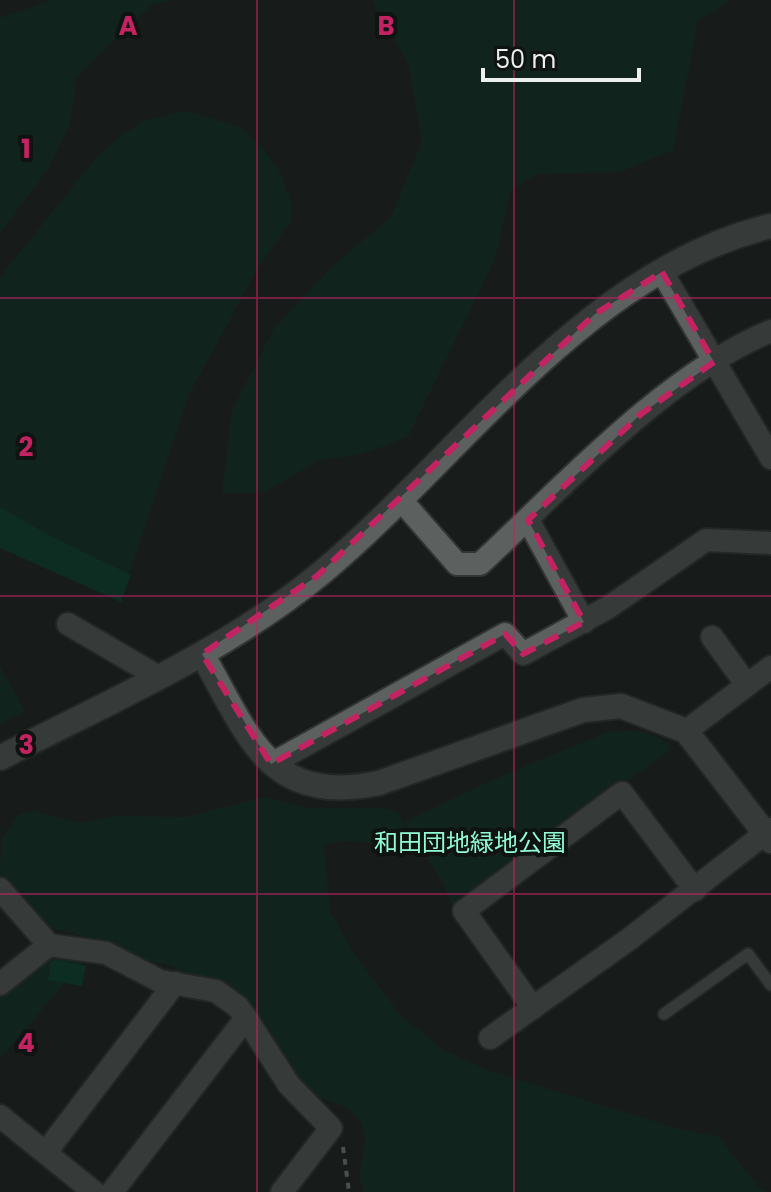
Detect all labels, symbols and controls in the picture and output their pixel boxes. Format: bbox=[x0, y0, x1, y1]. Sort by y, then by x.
text: A bbox=[118, 8, 138, 44]
text: B bbox=[377, 8, 395, 44]
scale bar bbox=[483, 32, 639, 82]
text: 50 m bbox=[495, 43, 556, 76]
text: 1 bbox=[21, 131, 31, 167]
text: 2 bbox=[19, 429, 34, 465]
text: 3 bbox=[18, 727, 34, 763]
park label: 和田団地緑地公園 bbox=[374, 826, 566, 859]
text: 4 bbox=[17, 1025, 35, 1061]

